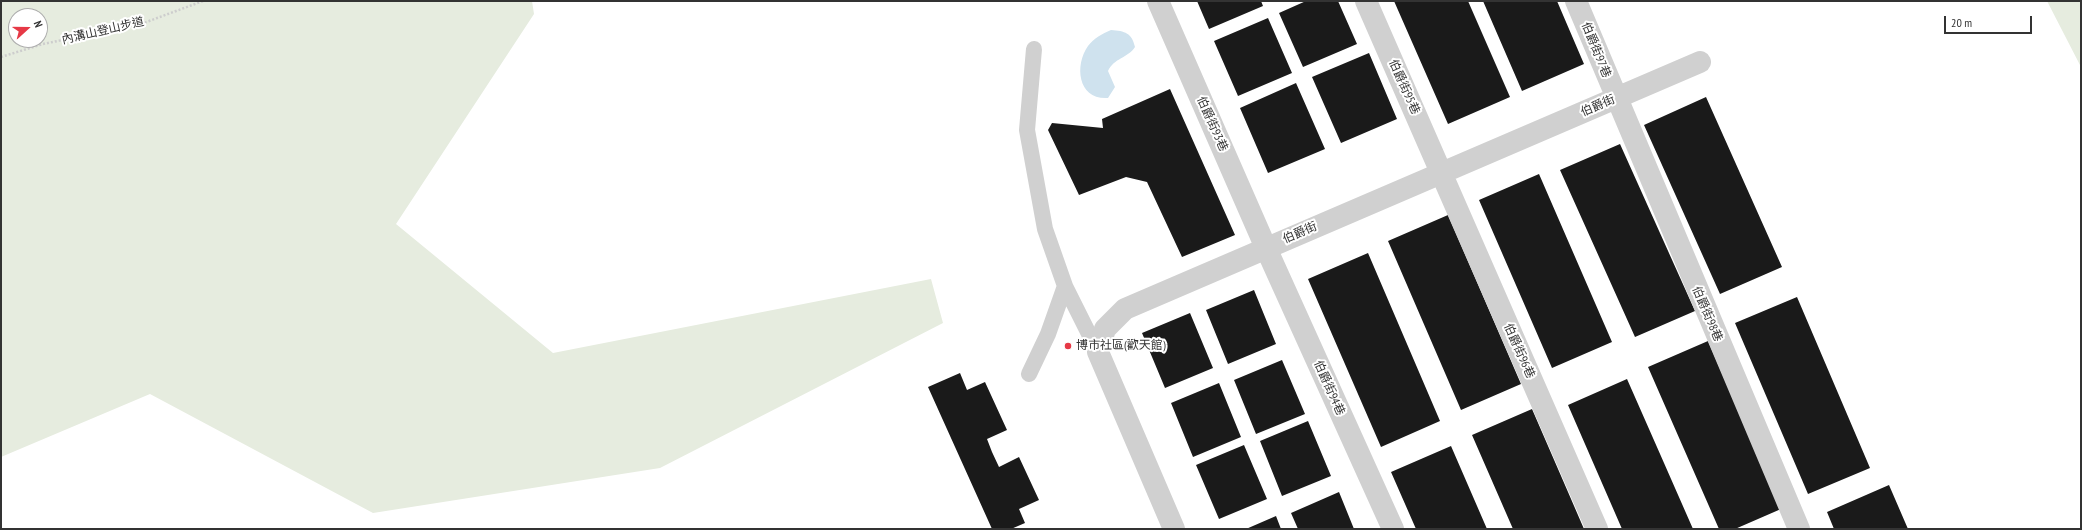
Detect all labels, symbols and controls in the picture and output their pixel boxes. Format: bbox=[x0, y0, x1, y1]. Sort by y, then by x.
north arrow bbox=[8, 8, 48, 48]
scale bar bbox=[1946, 8, 2034, 34]
street label: 內溝山登山步道 bbox=[60, 15, 146, 47]
text: 20 m bbox=[1951, 15, 1972, 30]
text: N bbox=[31, 19, 46, 29]
street label: 伯爵街97巷 bbox=[1578, 20, 1614, 80]
street label: 伯爵街95巷 bbox=[1385, 57, 1423, 117]
street label: 伯爵街 bbox=[1579, 92, 1617, 120]
street label: 伯爵街93巷 bbox=[1193, 94, 1231, 154]
street label: 伯爵街 bbox=[1281, 219, 1319, 247]
street label: 伯爵街98巷 bbox=[1689, 284, 1725, 344]
street label: 伯爵街96巷 bbox=[1500, 321, 1538, 381]
place label: 博市社區(歡天館) bbox=[1076, 339, 1166, 353]
marker: 博市社區(歡天館) bbox=[1063, 341, 1073, 351]
street label: 伯爵街94巷 bbox=[1310, 358, 1348, 418]

